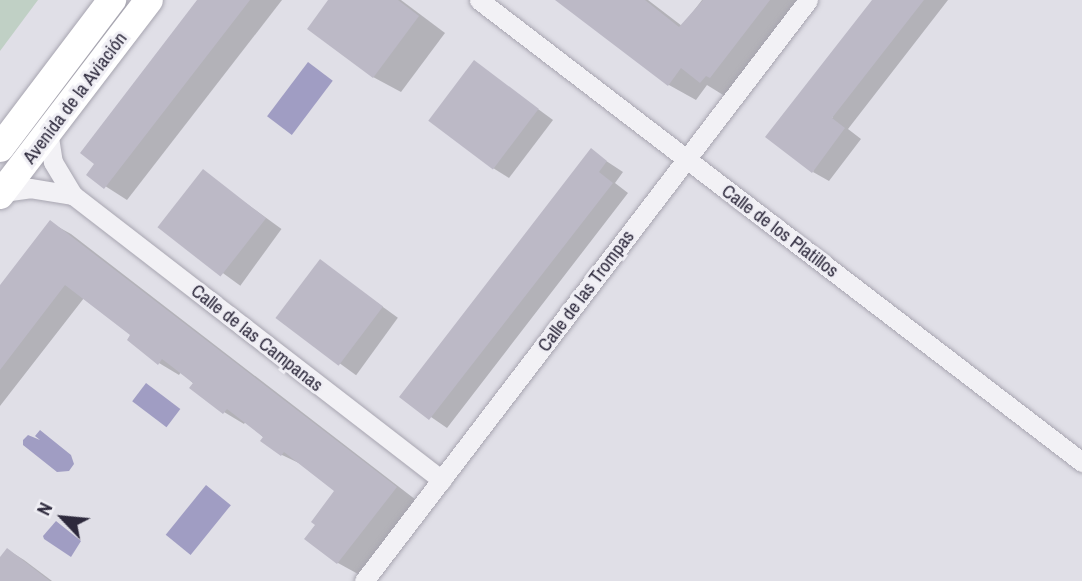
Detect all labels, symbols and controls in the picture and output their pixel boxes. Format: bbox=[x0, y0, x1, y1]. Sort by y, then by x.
street label: Avenida de la Aviación bbox=[18, 27, 132, 169]
street label: Calle de los Platillos bbox=[717, 180, 843, 282]
street label: Calle de las Trompas bbox=[533, 226, 639, 356]
street label: Calle de las Campanas bbox=[187, 279, 327, 397]
north arrow bbox=[28, 483, 98, 553]
text: N bbox=[30, 498, 58, 520]

